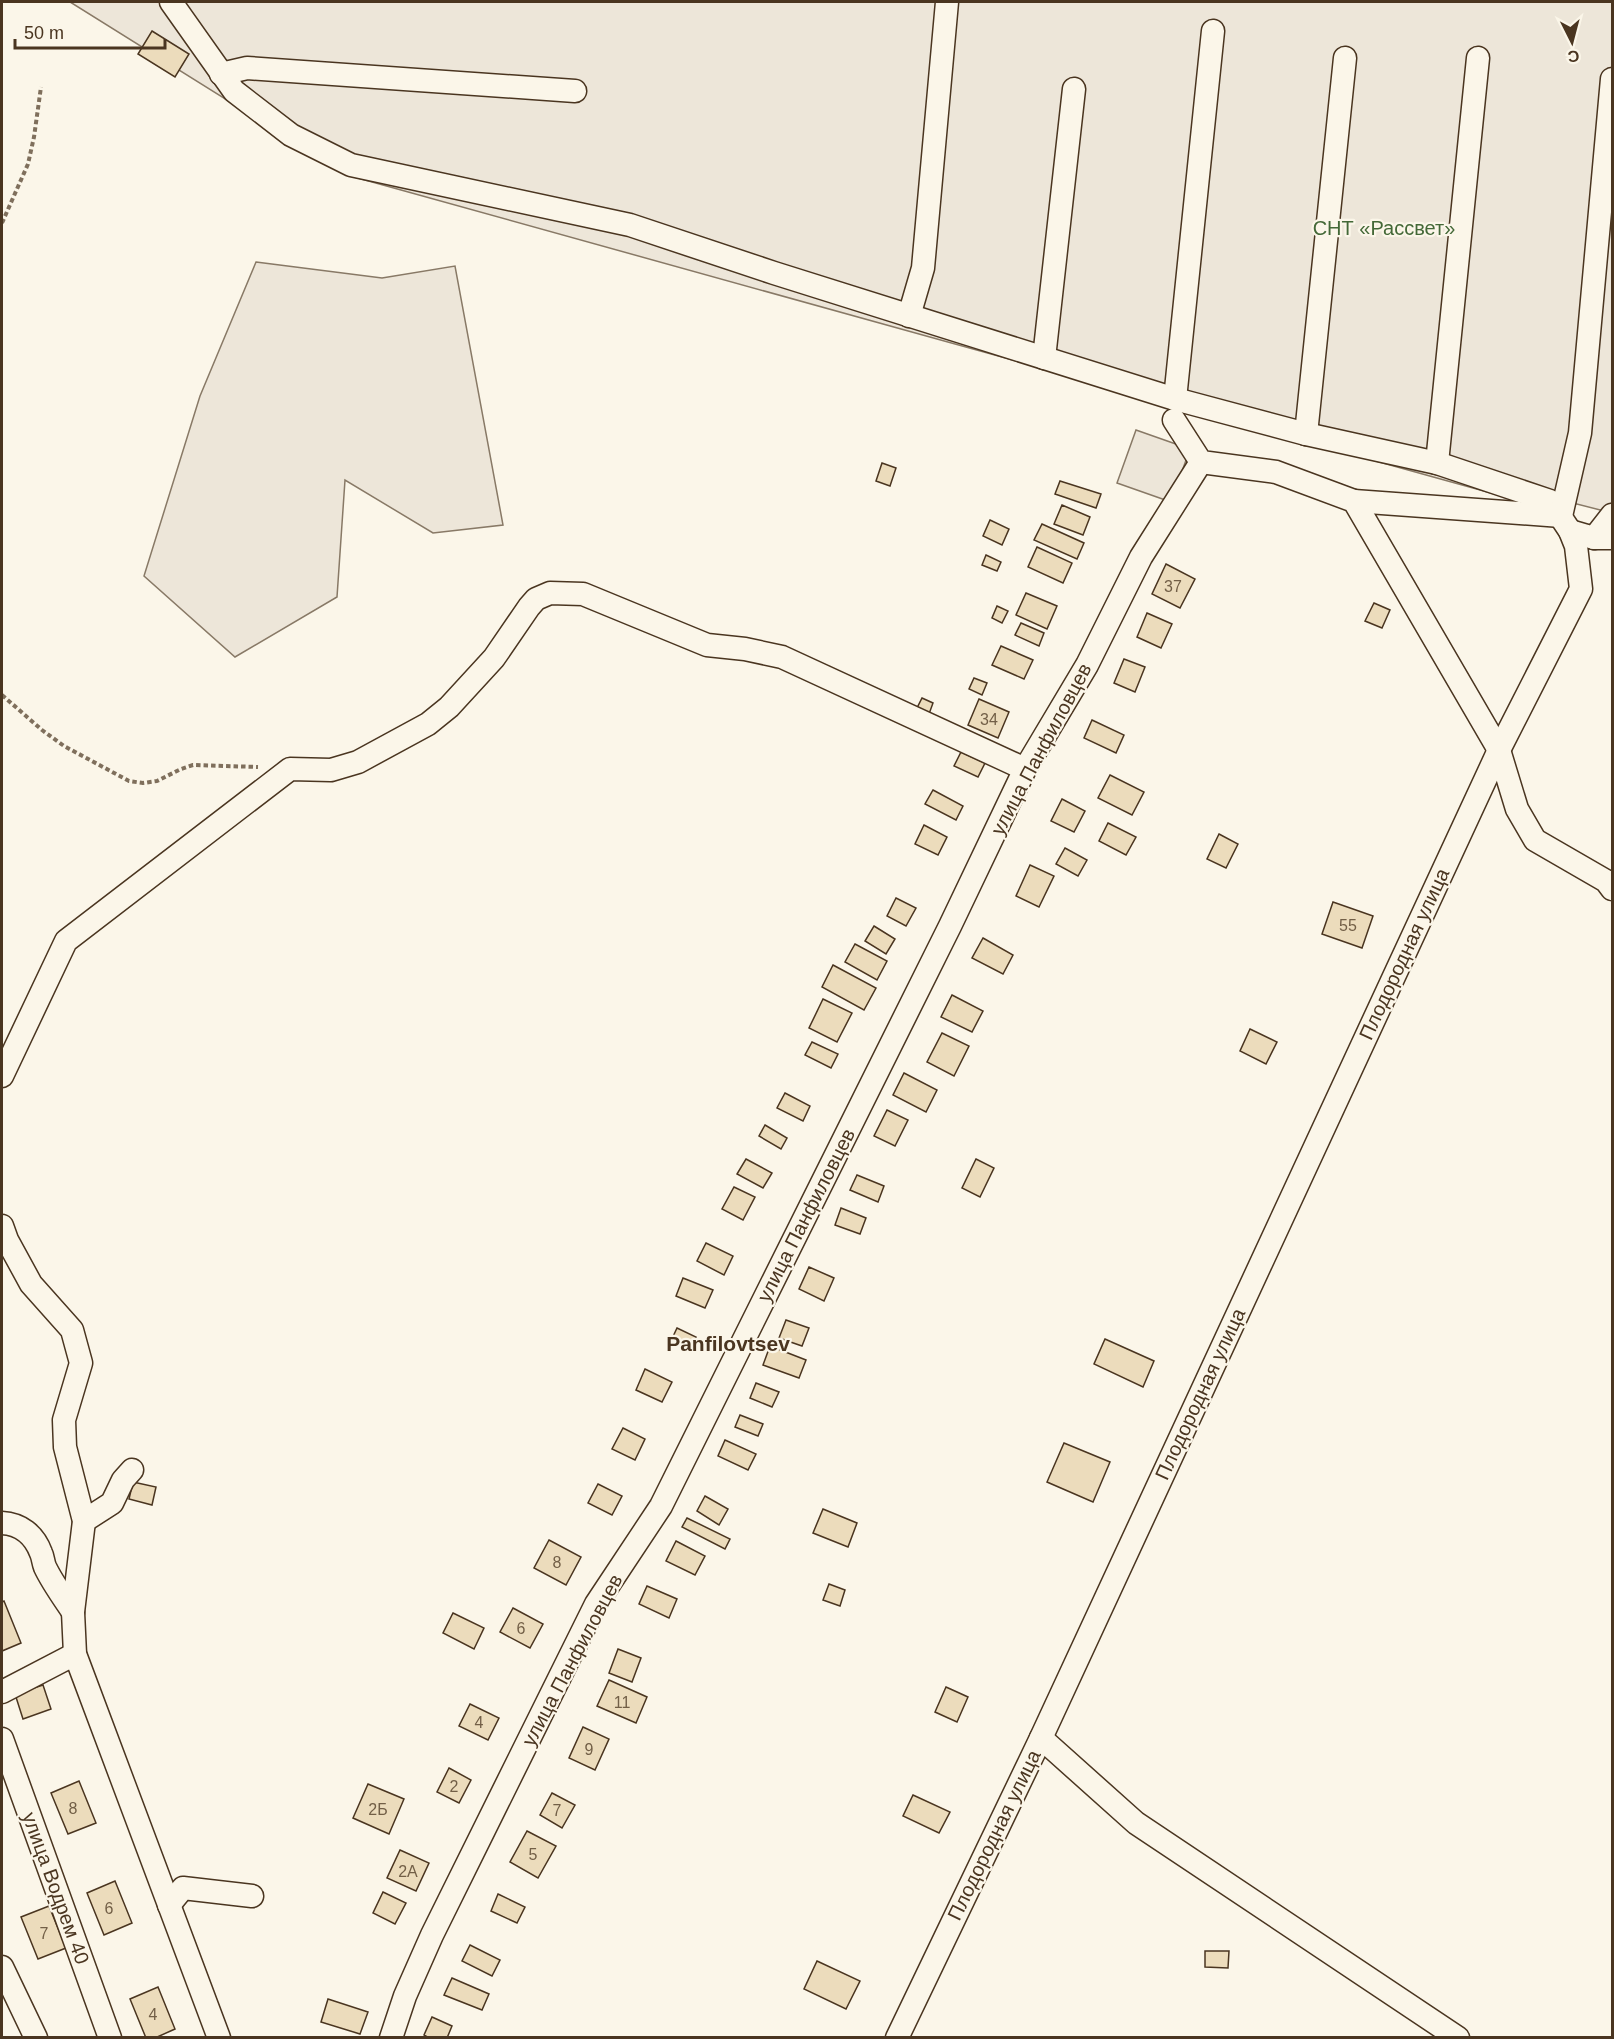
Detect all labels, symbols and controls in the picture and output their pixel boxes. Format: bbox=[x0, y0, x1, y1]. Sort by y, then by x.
scale bar bbox=[15, 12, 165, 50]
north arrow bbox=[1542, 12, 1602, 72]
text: 50 m bbox=[24, 23, 64, 43]
text: С bbox=[1566, 47, 1580, 66]
park label: СНТ «Рассвет» bbox=[1313, 217, 1455, 239]
house number: 37 bbox=[1164, 578, 1182, 595]
street label: улица Панфиловцев bbox=[986, 659, 1096, 839]
house number: 34 bbox=[980, 711, 998, 728]
street label: Плодородная улица bbox=[1355, 864, 1454, 1043]
house number: 55 bbox=[1339, 917, 1357, 934]
street label: улица Панфиловцев bbox=[753, 1125, 859, 1305]
street label: Плодородная улица bbox=[1151, 1304, 1250, 1483]
district label: Panfilovtsev bbox=[666, 1332, 790, 1355]
house number: 8 bbox=[553, 1554, 562, 1571]
street label: улица Панфиловцев bbox=[517, 1570, 627, 1750]
house number: 6 bbox=[517, 1620, 526, 1637]
house number: 11 bbox=[614, 1694, 630, 1711]
house number: 4 bbox=[475, 1714, 484, 1731]
house number: 9 bbox=[585, 1741, 594, 1758]
street label: Плодородная улица bbox=[943, 1745, 1045, 1924]
house number: 2 bbox=[450, 1778, 459, 1795]
house number: 8 bbox=[69, 1800, 78, 1817]
house number: 2Б bbox=[368, 1801, 388, 1818]
house number: 7 bbox=[553, 1802, 562, 1819]
street label: улица Водрем 40 bbox=[18, 1809, 94, 1967]
house number: 5 bbox=[529, 1846, 538, 1863]
house number: 2А bbox=[398, 1863, 418, 1880]
house number: 6 bbox=[105, 1900, 114, 1917]
house number: 7 bbox=[40, 1925, 49, 1942]
house number: 4 bbox=[149, 2006, 158, 2023]

